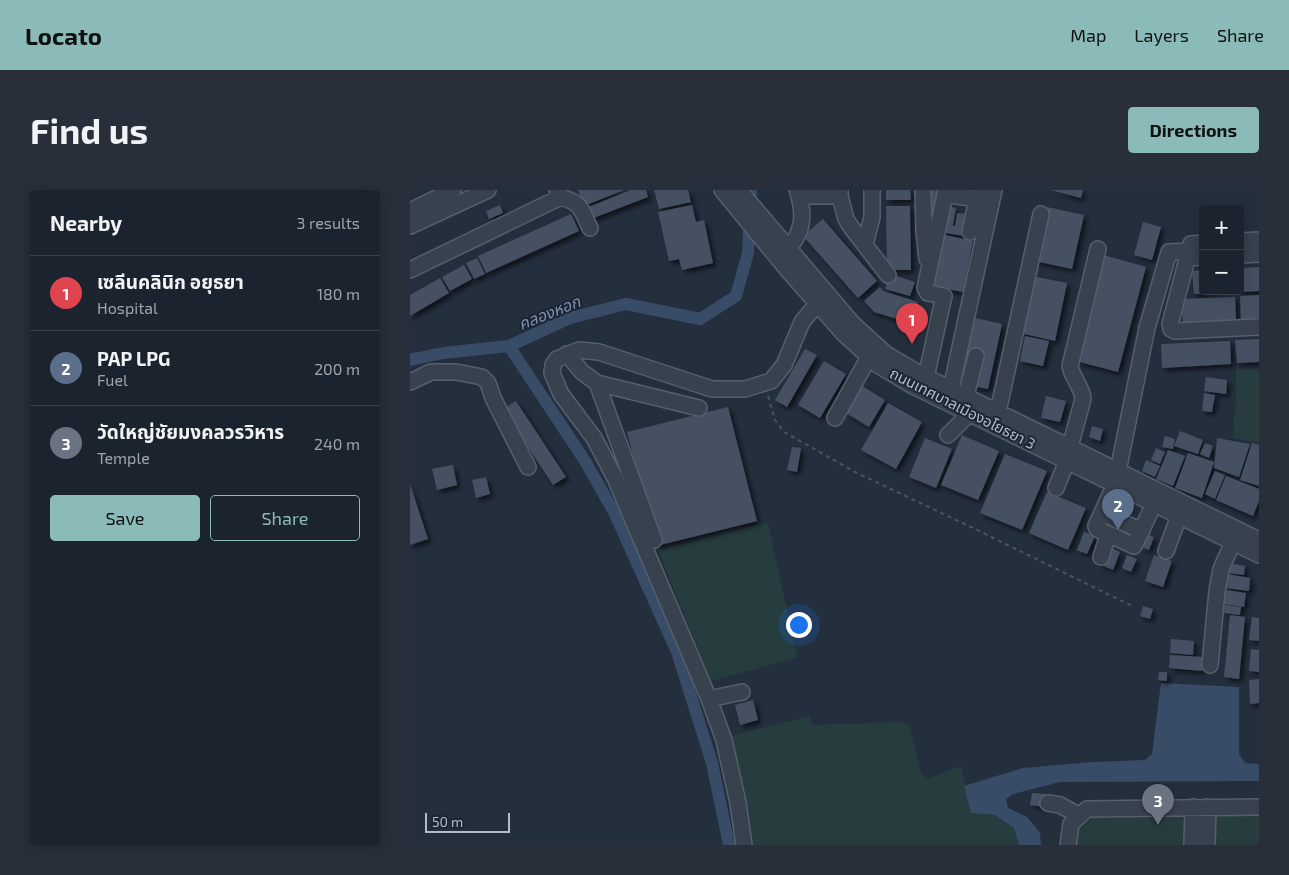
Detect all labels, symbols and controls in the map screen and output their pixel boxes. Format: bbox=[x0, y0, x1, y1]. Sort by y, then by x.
text: Locato bbox=[25, 21, 102, 50]
text: Map bbox=[1070, 24, 1106, 46]
text: Layers bbox=[1134, 24, 1189, 46]
text: Share bbox=[1217, 24, 1264, 46]
button: Directions bbox=[1128, 107, 1259, 153]
text: Find us bbox=[30, 109, 148, 151]
map controls bbox=[1199, 205, 1244, 295]
button: + bbox=[1199, 205, 1244, 250]
text: Nearby bbox=[50, 210, 122, 235]
text: 3 results bbox=[297, 213, 360, 232]
button: − bbox=[1199, 250, 1244, 295]
text: เซลีนคลินิก อยุธยา bbox=[97, 270, 244, 293]
text: 1 bbox=[63, 284, 69, 303]
text: 180 m bbox=[317, 284, 360, 303]
water label: คลองหอก bbox=[515, 291, 584, 333]
text: Hospital bbox=[97, 298, 158, 317]
pin: 1 bbox=[896, 303, 928, 344]
text: PAP LPG bbox=[97, 347, 170, 370]
text: 2 bbox=[61, 359, 71, 378]
text: 200 m bbox=[314, 359, 360, 378]
street label: ถนนเทศบาลเมืองอโยธยา 3 bbox=[887, 363, 1039, 453]
text: Fuel bbox=[97, 370, 128, 389]
text: วัดใหญ่ชัยมงคลวรวิหาร bbox=[97, 420, 284, 443]
text: 3 bbox=[61, 434, 71, 453]
text: 240 m bbox=[314, 434, 360, 453]
text: Temple bbox=[97, 448, 150, 467]
pin: 2 bbox=[1102, 489, 1134, 530]
button: Save bbox=[50, 495, 200, 541]
button: Share bbox=[210, 495, 360, 541]
your location bbox=[786, 612, 812, 638]
pin: 3 bbox=[1142, 784, 1174, 825]
scale bar bbox=[425, 810, 510, 833]
text: 50 m bbox=[432, 813, 463, 830]

